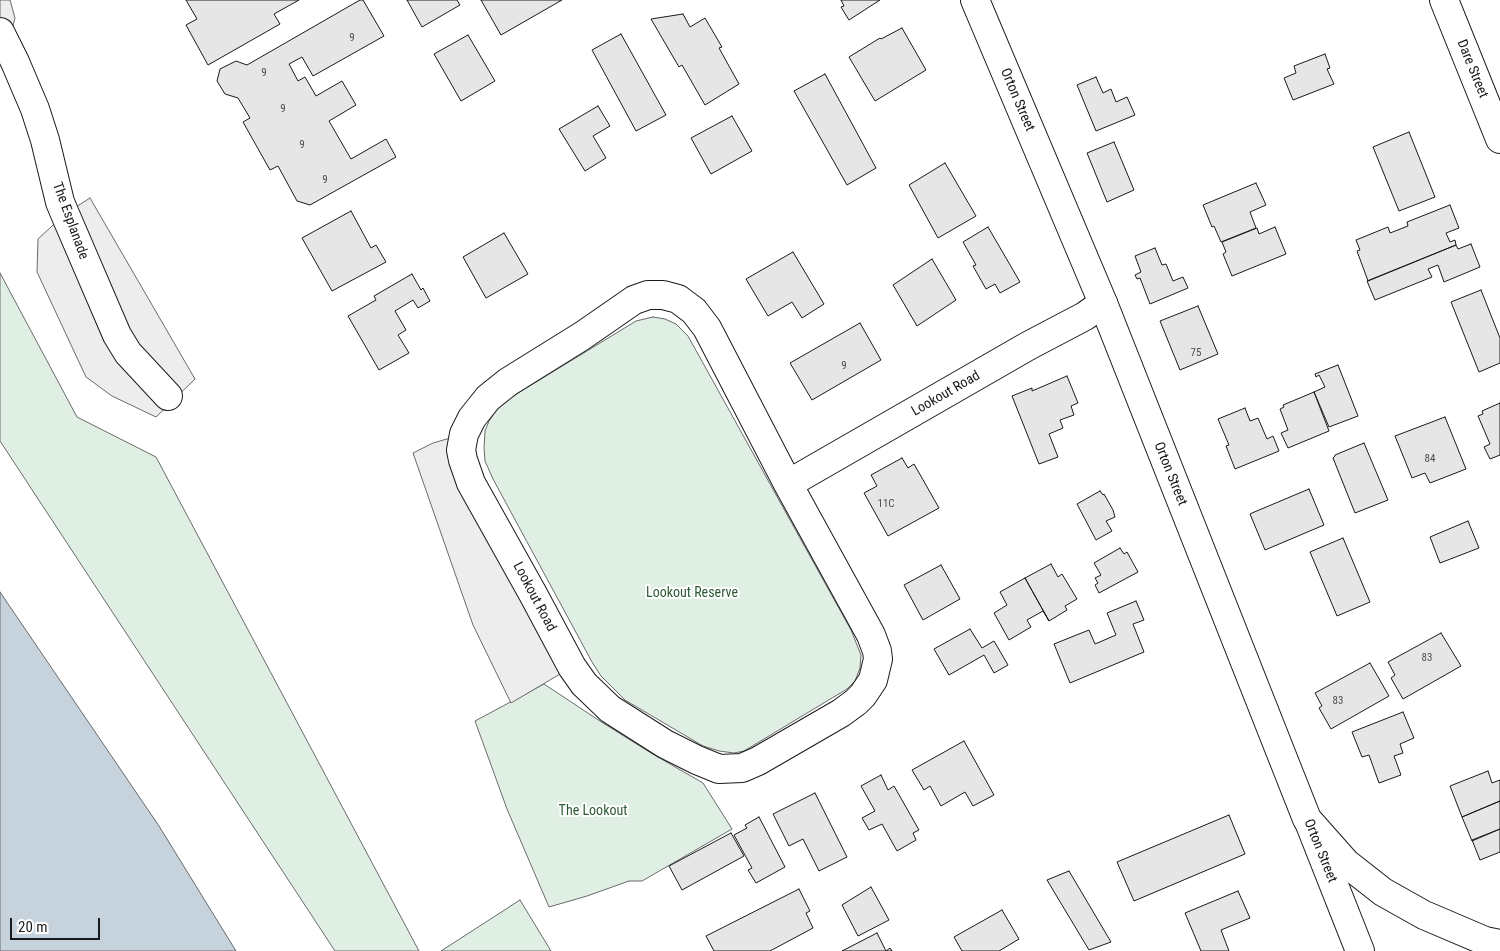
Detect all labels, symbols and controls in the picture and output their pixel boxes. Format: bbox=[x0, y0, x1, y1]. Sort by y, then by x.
house number: 9 bbox=[349, 31, 355, 45]
street label: Dare Street bbox=[1453, 37, 1491, 101]
house number: 9 bbox=[261, 66, 267, 80]
street label: Orton Street bbox=[996, 66, 1038, 134]
house number: 9 bbox=[280, 102, 286, 116]
house number: 9 bbox=[299, 138, 305, 152]
house number: 9 bbox=[322, 173, 328, 187]
street label: The Esplanade bbox=[48, 180, 92, 262]
house number: 75 bbox=[1191, 346, 1201, 360]
house number: 9 bbox=[841, 359, 847, 373]
street label: Lookout Road bbox=[909, 368, 983, 420]
street label: Orton Street bbox=[1150, 440, 1190, 508]
house number: 84 bbox=[1425, 452, 1435, 466]
house number: 11C bbox=[877, 497, 895, 511]
street label: Lookout Road bbox=[509, 559, 559, 635]
park label: Lookout Reserve bbox=[646, 585, 738, 601]
house number: 83 bbox=[1422, 651, 1432, 665]
house number: 83 bbox=[1333, 694, 1343, 708]
park label: The Lookout bbox=[559, 803, 627, 819]
street label: Orton Street bbox=[1300, 817, 1340, 885]
scale bar bbox=[12, 908, 102, 940]
text: 20 m bbox=[18, 918, 48, 936]

